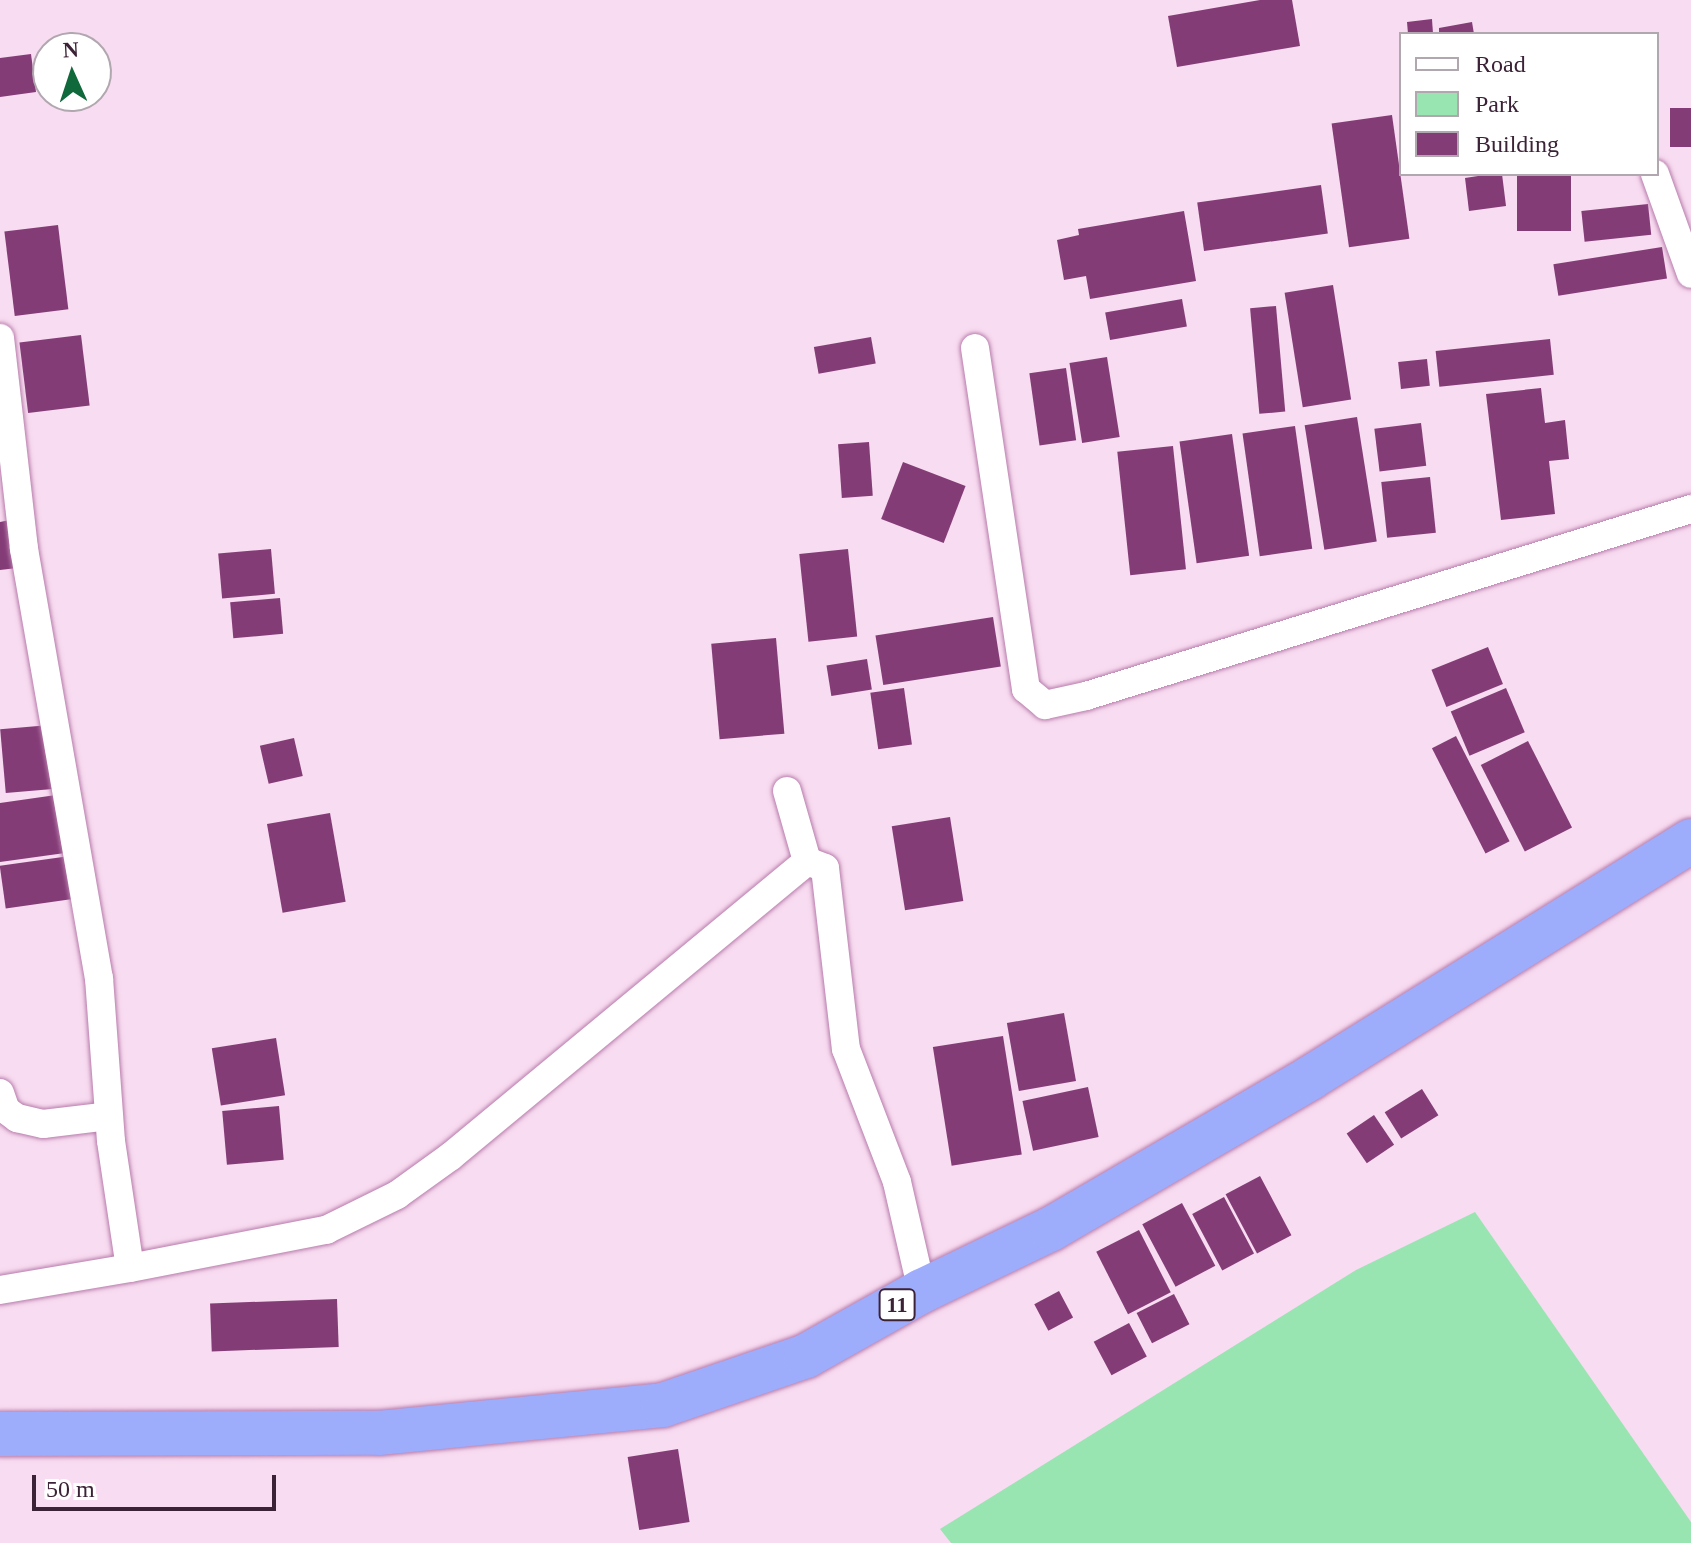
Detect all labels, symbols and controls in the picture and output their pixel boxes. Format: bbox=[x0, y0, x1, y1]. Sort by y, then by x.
north arrow bbox=[32, 32, 112, 112]
legend bbox=[1399, 32, 1659, 176]
text: N bbox=[62, 37, 79, 62]
text: Road bbox=[1475, 51, 1526, 77]
text: Park bbox=[1475, 91, 1519, 117]
text: Building bbox=[1475, 131, 1559, 157]
road number: 11 bbox=[877, 1287, 917, 1323]
scale bar bbox=[36, 1459, 280, 1509]
text: 50 m bbox=[46, 1476, 95, 1502]

